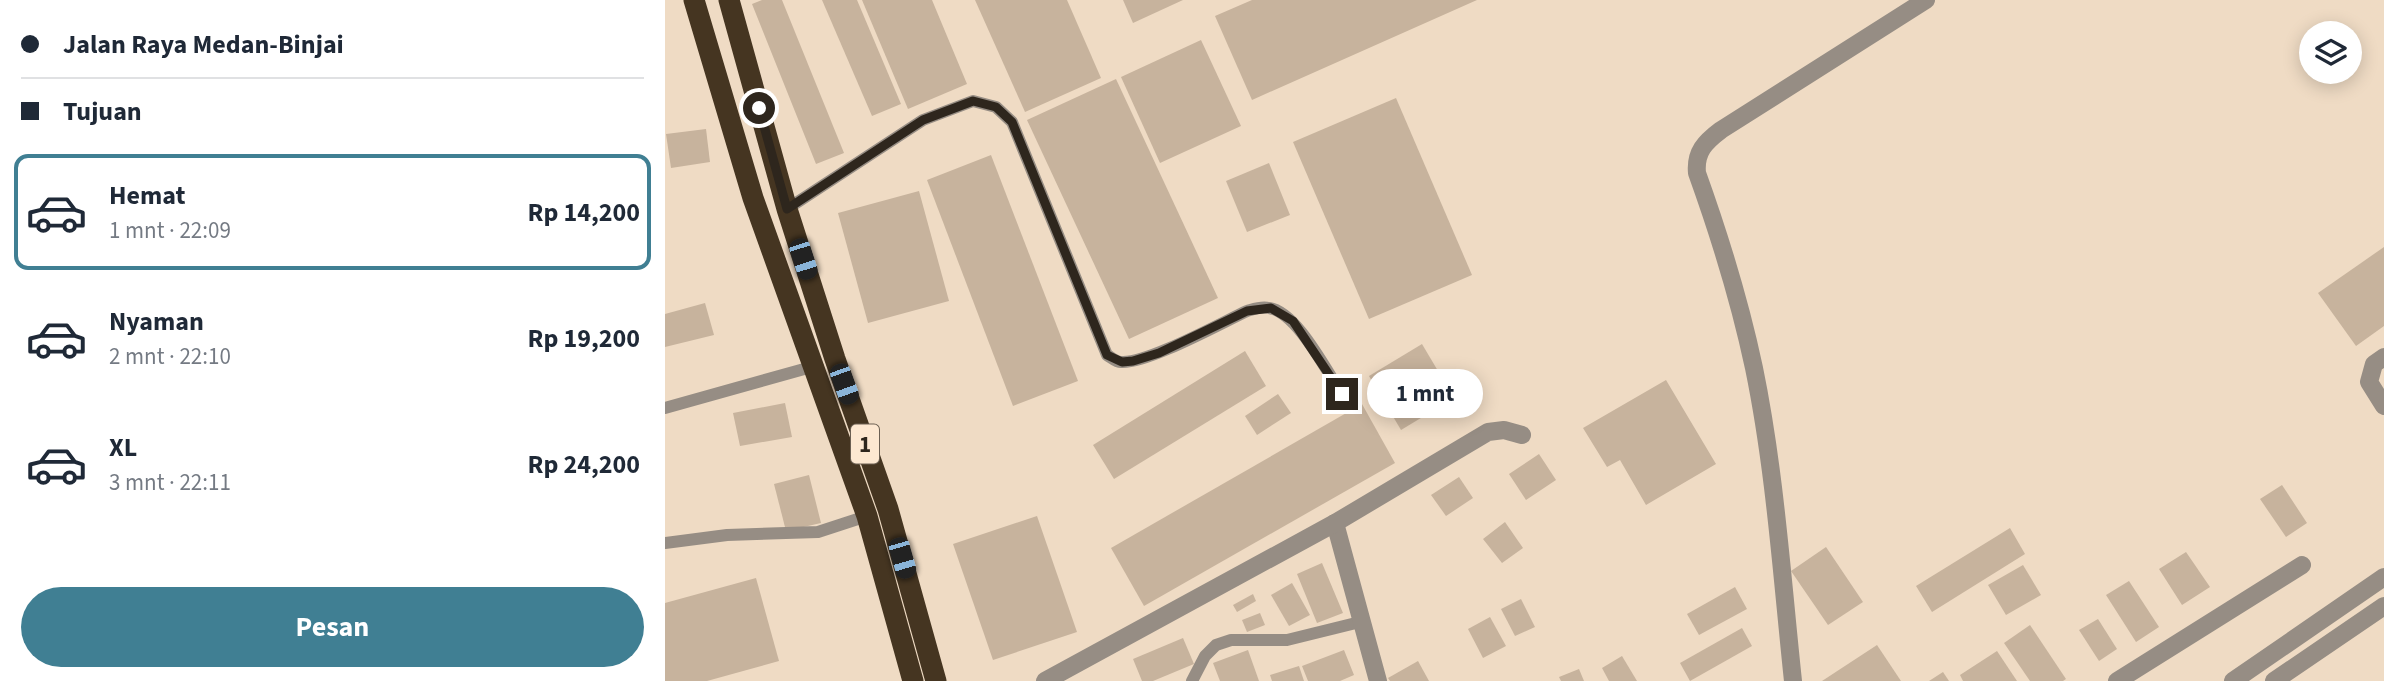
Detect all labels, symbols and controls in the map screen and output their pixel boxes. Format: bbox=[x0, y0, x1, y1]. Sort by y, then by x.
map controls bbox=[2299, 21, 2362, 84]
button: layers bbox=[2299, 21, 2362, 84]
text: Jalan Raya Medan-Binjai bbox=[63, 26, 344, 63]
route start bbox=[743, 92, 775, 124]
text: Tujuan bbox=[63, 93, 142, 130]
text: Hemat bbox=[109, 177, 185, 214]
icon: car bbox=[25, 181, 88, 244]
text: Rp 14,200 bbox=[528, 194, 640, 231]
text: 1 mnt · 22:09 bbox=[109, 214, 231, 247]
car bbox=[787, 236, 820, 282]
text: Nyaman bbox=[109, 303, 204, 340]
icon: car bbox=[25, 307, 88, 370]
text: Rp 19,200 bbox=[528, 320, 640, 357]
text: 2 mnt · 22:10 bbox=[109, 340, 231, 373]
car bbox=[827, 361, 862, 407]
callout: 1 mnt bbox=[1367, 370, 1482, 418]
text: 1 mnt bbox=[1396, 377, 1454, 410]
route end bbox=[1326, 378, 1358, 410]
road number: 1 bbox=[851, 424, 879, 464]
text: XL bbox=[109, 429, 137, 466]
icon: car bbox=[25, 433, 88, 496]
text: Rp 24,200 bbox=[528, 446, 640, 483]
text: 3 mnt · 22:11 bbox=[109, 466, 231, 499]
car bbox=[887, 535, 918, 581]
button: Pesan bbox=[21, 587, 644, 667]

